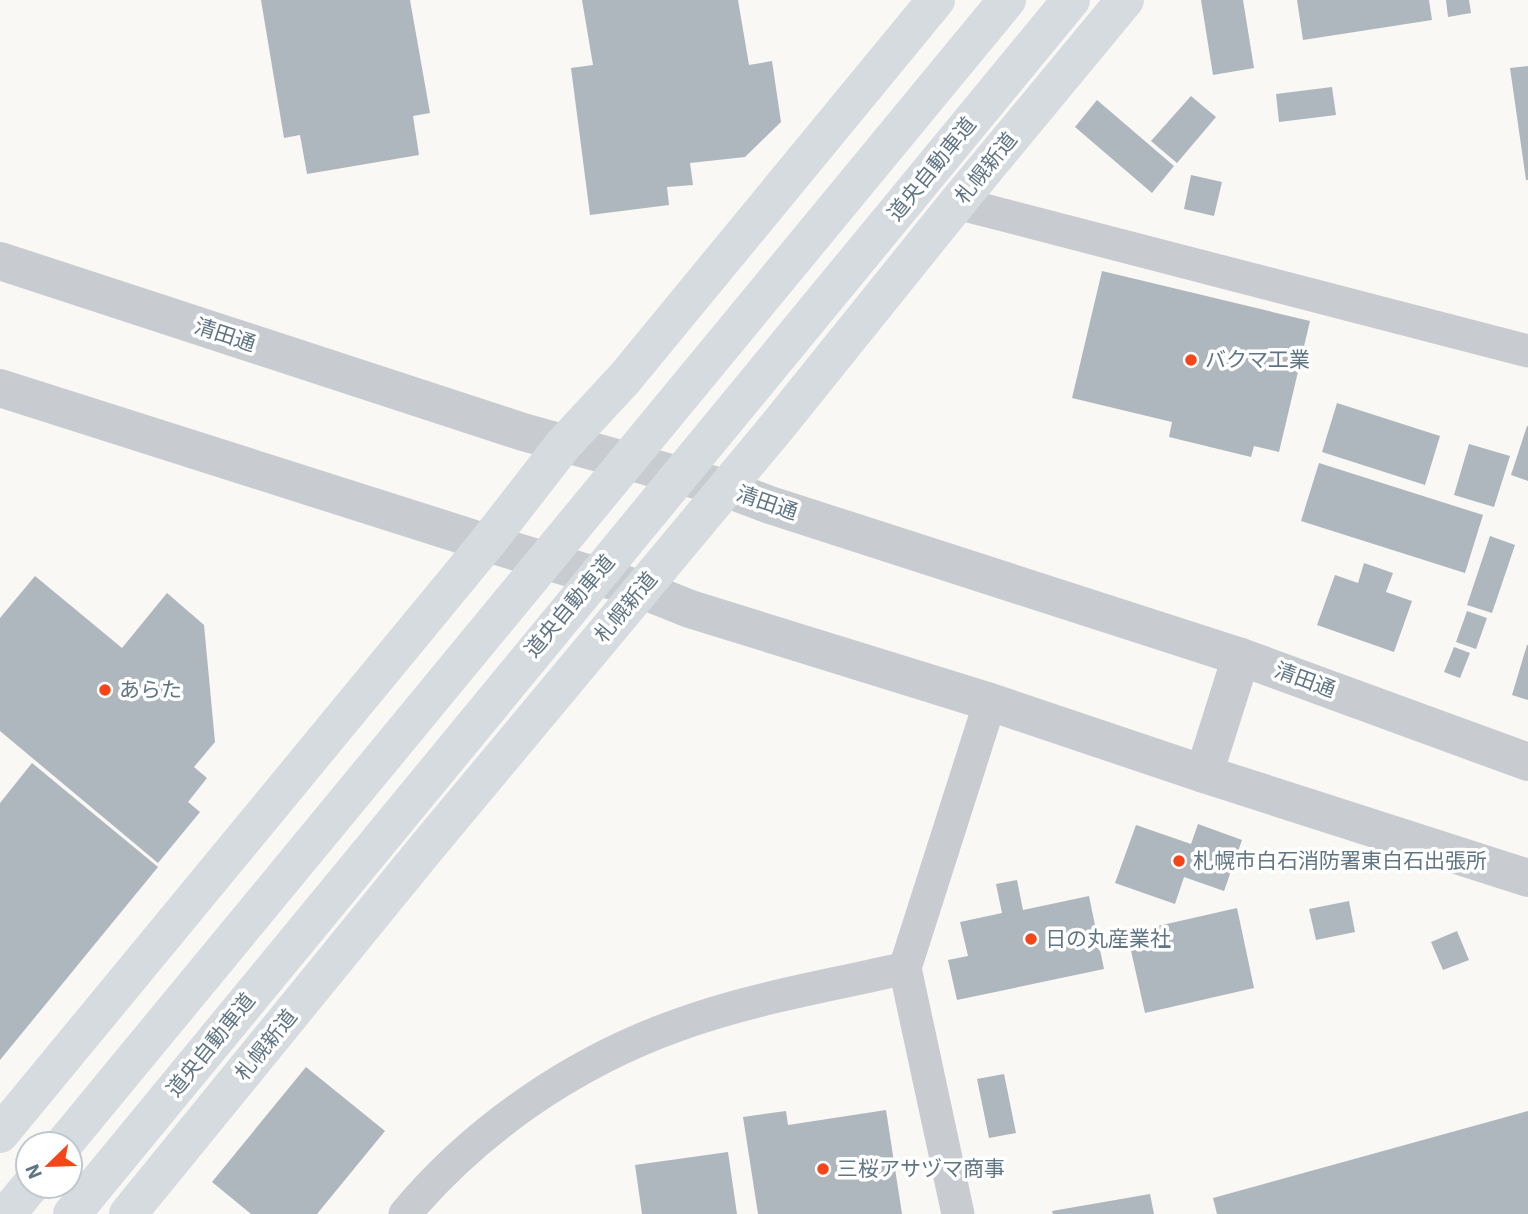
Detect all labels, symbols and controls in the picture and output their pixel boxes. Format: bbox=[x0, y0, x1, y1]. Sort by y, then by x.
street label: 道央自動車道 bbox=[881, 111, 982, 226]
street label: 札幌新道 bbox=[948, 126, 1023, 209]
street label: 清田通 bbox=[191, 311, 260, 357]
place label: バクマ工業 bbox=[1205, 345, 1310, 373]
marker: バクマ工業 bbox=[1183, 352, 1199, 368]
street label: 清田通 bbox=[733, 479, 802, 526]
street label: 道央自動車道 bbox=[518, 548, 620, 663]
street label: 札幌新道 bbox=[588, 565, 663, 648]
street label: 清田通 bbox=[1271, 655, 1340, 703]
place label: あらた bbox=[119, 675, 182, 703]
marker: あらた bbox=[97, 682, 113, 698]
place label: 札幌市白石消防署東白石出張所 bbox=[1193, 846, 1487, 874]
marker: 札幌市白石消防署東白石出張所 bbox=[1171, 853, 1187, 869]
place label: 日の丸産業社 bbox=[1045, 924, 1171, 952]
marker: 日の丸産業社 bbox=[1023, 931, 1039, 947]
street label: 道央自動車道 bbox=[160, 987, 261, 1102]
street label: 札幌新道 bbox=[228, 1003, 303, 1086]
north arrow bbox=[14, 1130, 84, 1200]
place label: 三桜アサヅマ商事 bbox=[837, 1154, 1005, 1182]
text: N bbox=[20, 1161, 47, 1183]
marker: 三桜アサヅマ商事 bbox=[815, 1161, 831, 1177]

